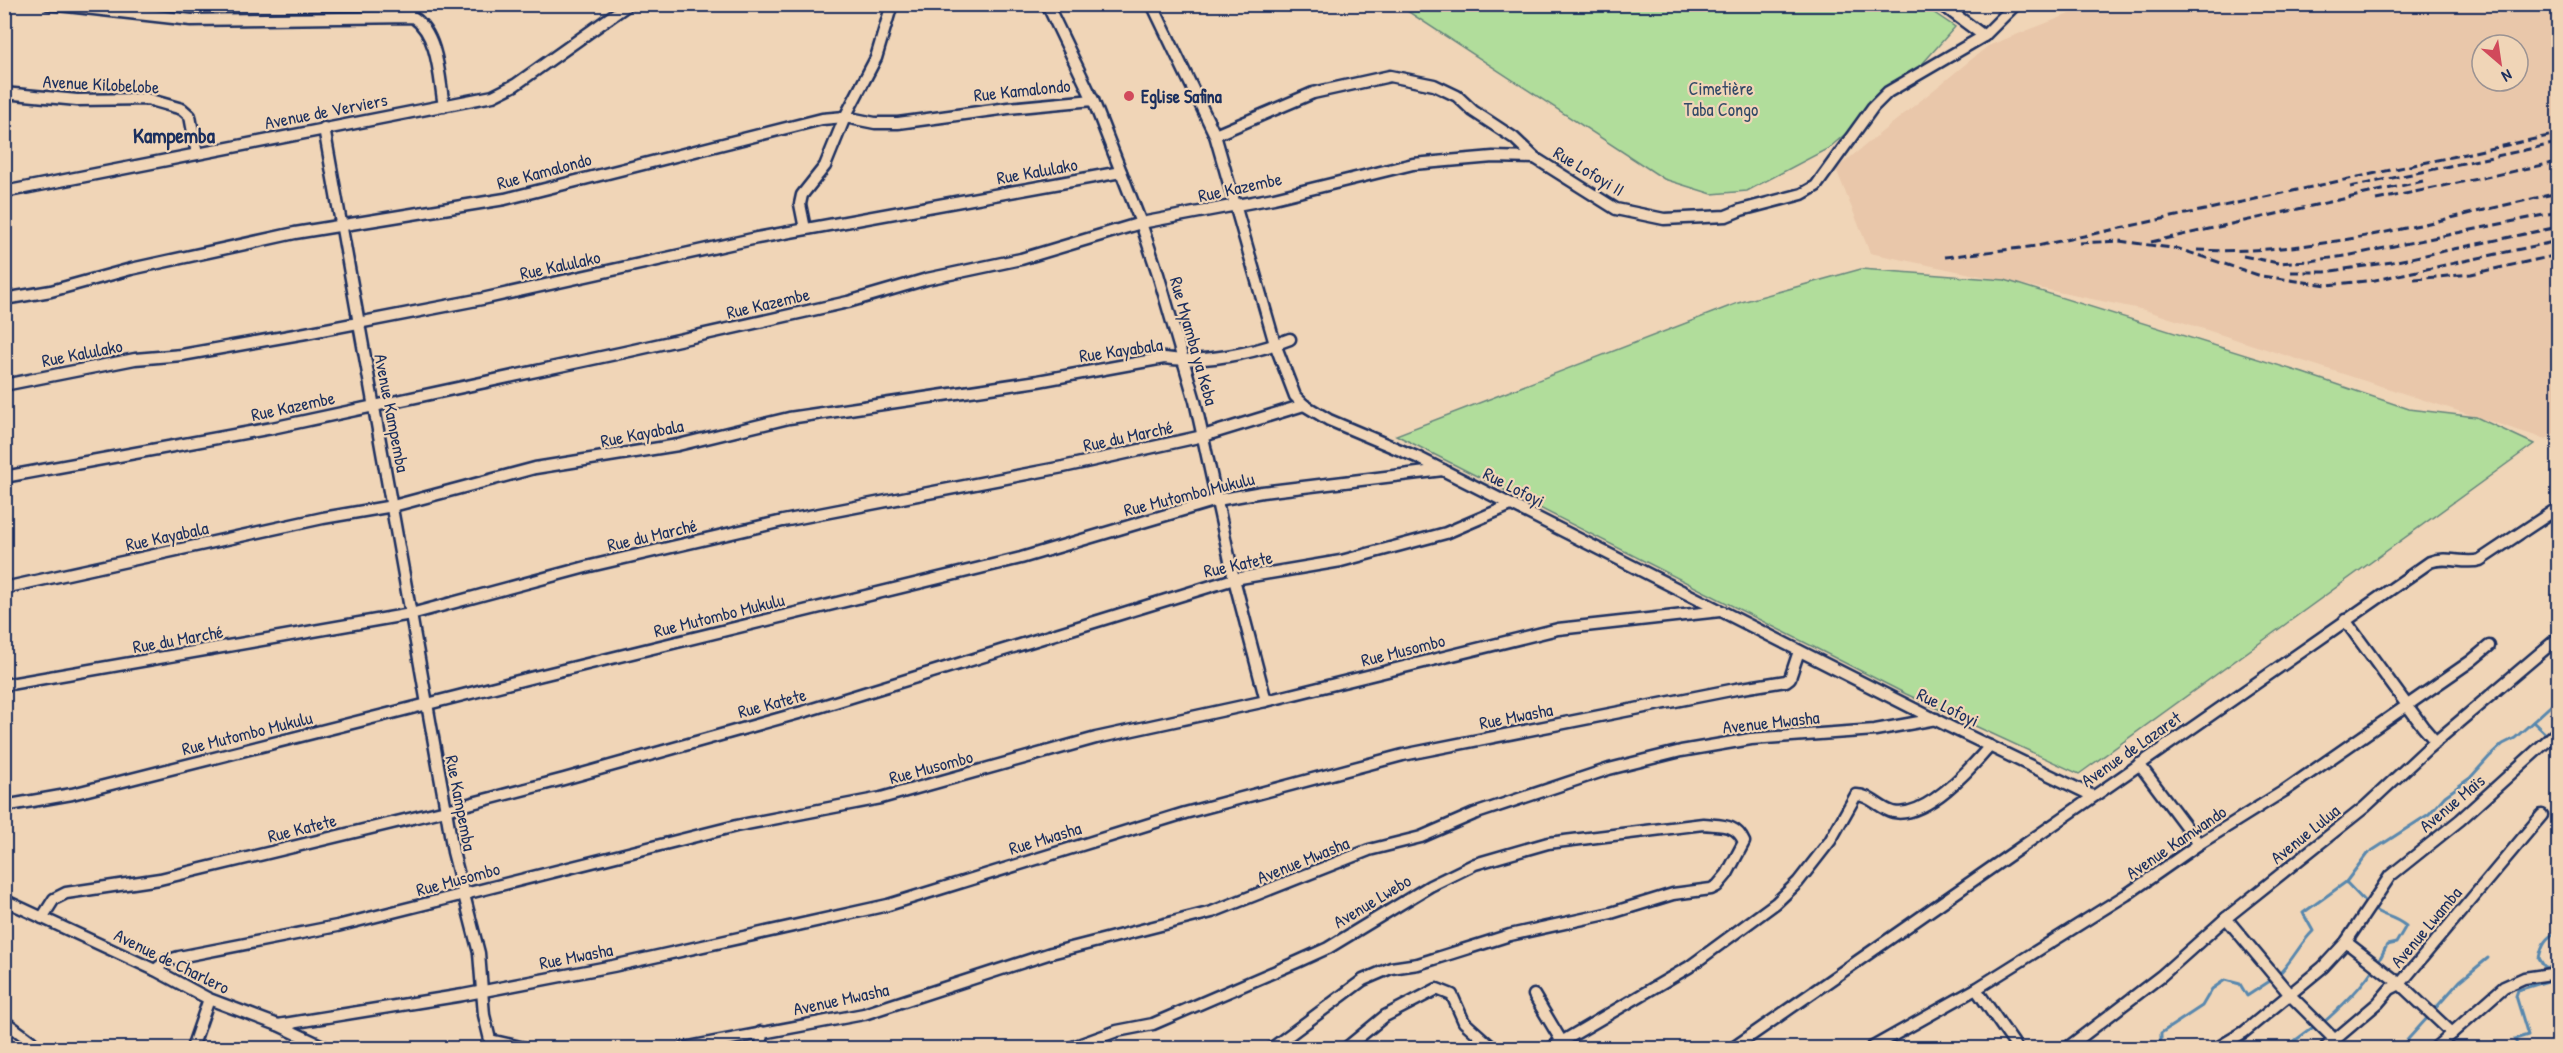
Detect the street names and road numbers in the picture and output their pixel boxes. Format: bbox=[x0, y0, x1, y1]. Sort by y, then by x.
street label: Avenue Kilobelobe bbox=[42, 68, 160, 100]
street label: Rue Kamalondo bbox=[973, 73, 1071, 107]
street label: Avenue de Verviers bbox=[262, 87, 390, 135]
street label: Rue Lofoyi II bbox=[1549, 140, 1629, 202]
street label: Rue Kamalondo bbox=[494, 146, 594, 196]
street label: Rue Kalulako bbox=[995, 152, 1079, 190]
street label: Rue Kazembe bbox=[1196, 166, 1284, 208]
street label: Rue Kalulako bbox=[517, 244, 603, 286]
street label: Rue Myamba ya Keba bbox=[1164, 274, 1224, 408]
street label: Rue Kazembe bbox=[724, 281, 812, 325]
street label: Rue Kayabala bbox=[1078, 332, 1164, 368]
street label: Rue Kalulako bbox=[40, 333, 124, 373]
street label: Avenue Kampemba bbox=[368, 352, 416, 474]
street label: Rue Kazembe bbox=[249, 385, 337, 427]
street label: Rue Kayabala bbox=[598, 413, 686, 453]
street label: Rue du Marché bbox=[1081, 414, 1175, 458]
street label: Rue Lofoyi bbox=[1479, 461, 1549, 513]
street label: Rue Mutombo Mukulu bbox=[1121, 466, 1257, 522]
street label: Rue du Marché bbox=[605, 513, 699, 557]
street label: Rue Kayabala bbox=[123, 515, 211, 557]
street label: Rue Katete bbox=[1201, 545, 1275, 583]
street label: Rue Mutombo Mukulu bbox=[651, 587, 787, 643]
street label: Rue du Marché bbox=[131, 619, 225, 659]
street label: Rue Musombo bbox=[1358, 628, 1448, 672]
street label: Rue Lofoyi bbox=[1913, 681, 1983, 733]
street label: Rue Katete bbox=[735, 682, 809, 724]
street label: Rue Mwasha bbox=[1477, 697, 1555, 735]
street label: Avenue Mwasha bbox=[1721, 704, 1821, 740]
street label: Rue Mutombo Mukulu bbox=[179, 705, 315, 761]
street label: Avenue de Lazaret bbox=[2076, 705, 2187, 793]
street label: Rue Musombo bbox=[886, 744, 976, 790]
street label: Rue Kampemba bbox=[439, 753, 483, 853]
street label: Avenue Maïs bbox=[2414, 768, 2490, 838]
street label: Avenue Lulua bbox=[2265, 798, 2345, 870]
street label: Avenue Kamwando bbox=[2121, 799, 2231, 885]
street label: Rue Katete bbox=[265, 807, 339, 849]
street label: Rue Mwasha bbox=[1006, 815, 1084, 861]
street label: Avenue Mwasha bbox=[1253, 830, 1353, 890]
street label: Rue Musombo bbox=[413, 856, 503, 902]
street label: Avenue Lwebo bbox=[1328, 868, 1416, 934]
street label: Avenue Lwamba bbox=[2385, 881, 2467, 973]
street label: Avenue de Charlero bbox=[110, 922, 234, 1000]
street label: Rue Mwasha bbox=[537, 937, 615, 975]
street label: Avenue Mwasha bbox=[791, 977, 891, 1021]

